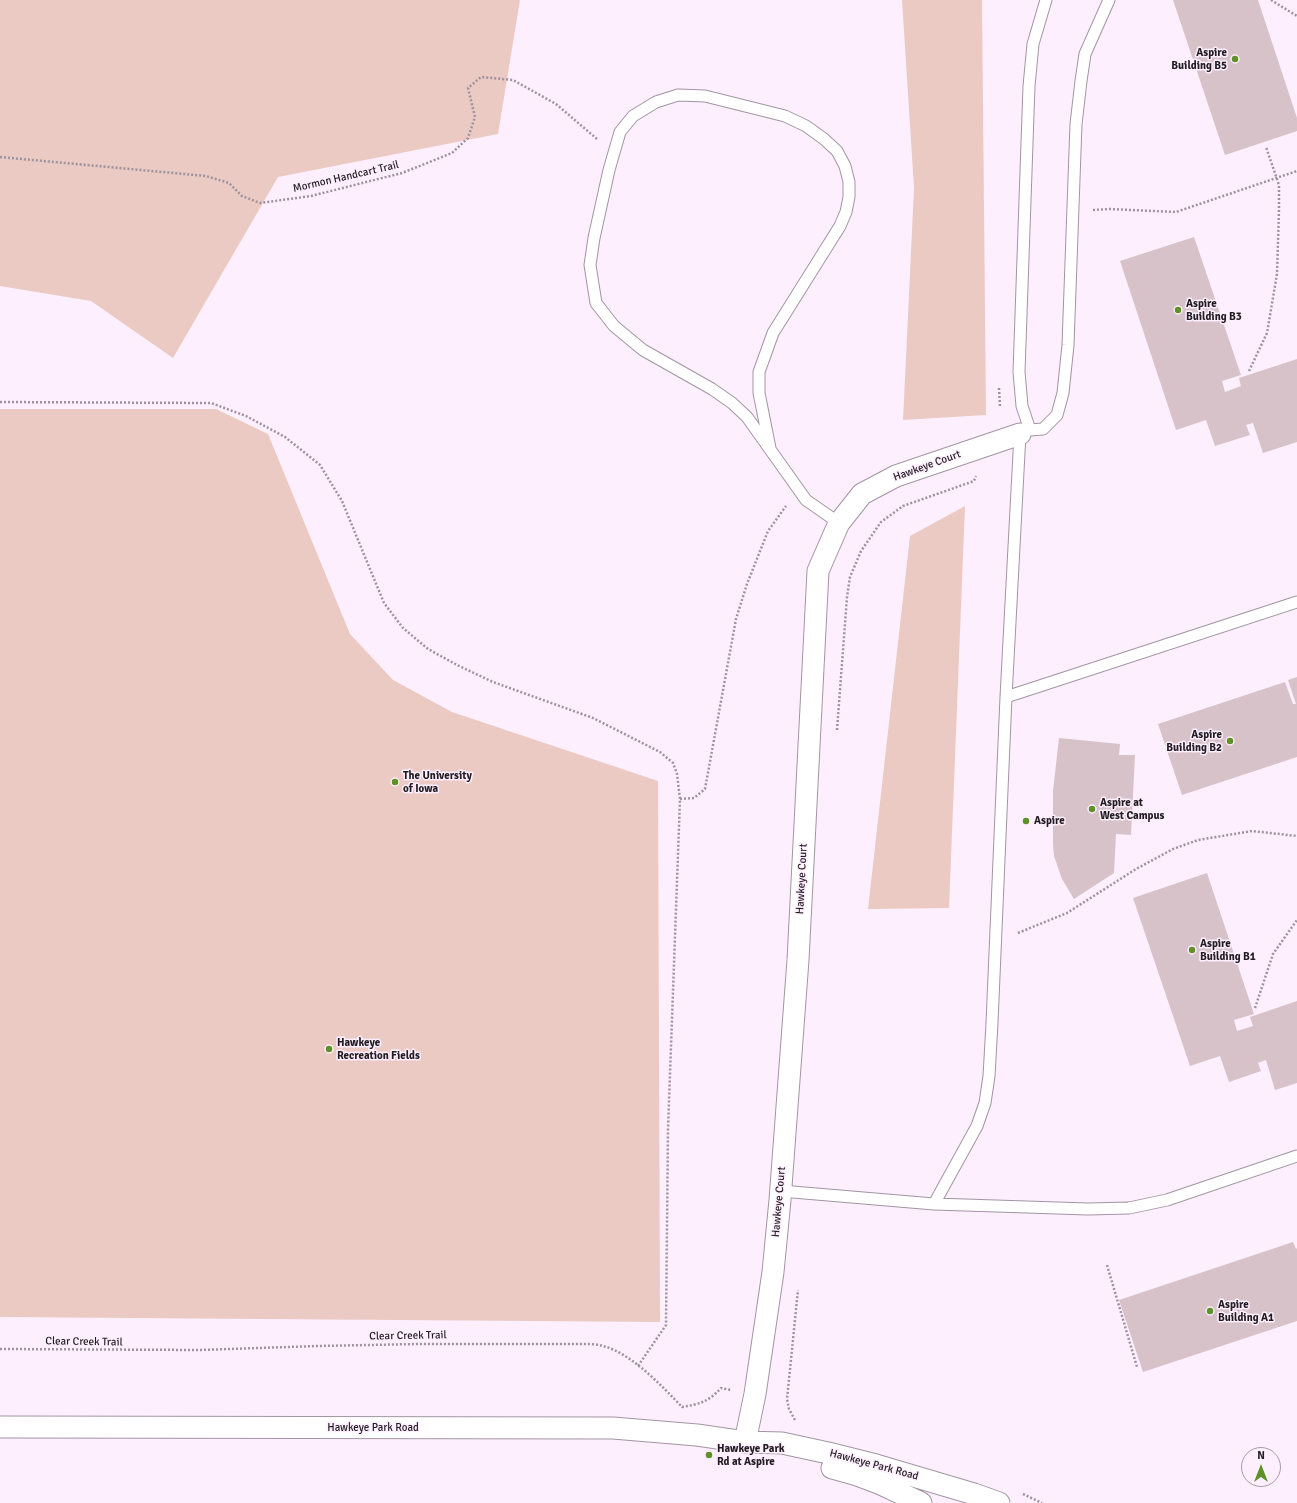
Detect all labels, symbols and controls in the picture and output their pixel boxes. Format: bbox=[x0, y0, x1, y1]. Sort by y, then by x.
place label: Aspire Building B5 bbox=[1171, 46, 1227, 72]
marker: Aspire Building B5 bbox=[1230, 54, 1240, 64]
street label: Mormon Handcart Trail bbox=[292, 158, 400, 196]
place label: Aspire Building B3 bbox=[1186, 297, 1242, 323]
marker: Aspire Building B3 bbox=[1173, 305, 1183, 315]
street label: Hawkeye Court bbox=[891, 448, 963, 484]
place label: Aspire Building B2 bbox=[1166, 728, 1222, 754]
marker: Aspire Building B2 bbox=[1225, 736, 1235, 746]
place label: The University of Iowa bbox=[403, 769, 472, 795]
marker: The University of Iowa bbox=[390, 777, 400, 787]
place label: Aspire at West Campus bbox=[1100, 796, 1164, 822]
marker: Aspire at West Campus bbox=[1087, 804, 1097, 814]
place label: Aspire bbox=[1034, 814, 1065, 828]
marker: Aspire bbox=[1021, 816, 1031, 826]
street label: Hawkeye Court bbox=[794, 843, 810, 915]
place label: Aspire Building B1 bbox=[1200, 937, 1256, 963]
marker: Aspire Building B1 bbox=[1187, 945, 1197, 955]
place label: Hawkeye Recreation Fields bbox=[337, 1036, 420, 1062]
marker: Hawkeye Recreation Fields bbox=[324, 1044, 334, 1054]
street label: Hawkeye Court bbox=[769, 1166, 789, 1238]
place label: Aspire Building A1 bbox=[1218, 1298, 1274, 1324]
marker: Aspire Building A1 bbox=[1205, 1306, 1215, 1316]
street label: Clear Creek Trail bbox=[369, 1329, 447, 1343]
street label: Clear Creek Trail bbox=[45, 1335, 123, 1349]
street label: Hawkeye Park Road bbox=[327, 1421, 419, 1435]
place label: Hawkeye Park Rd at Aspire bbox=[717, 1442, 785, 1468]
street label: Hawkeye Park Road bbox=[828, 1447, 920, 1483]
north arrow bbox=[1241, 1447, 1281, 1487]
text: N bbox=[1257, 1449, 1265, 1462]
marker: Hawkeye Park Rd at Aspire bbox=[704, 1450, 714, 1460]

